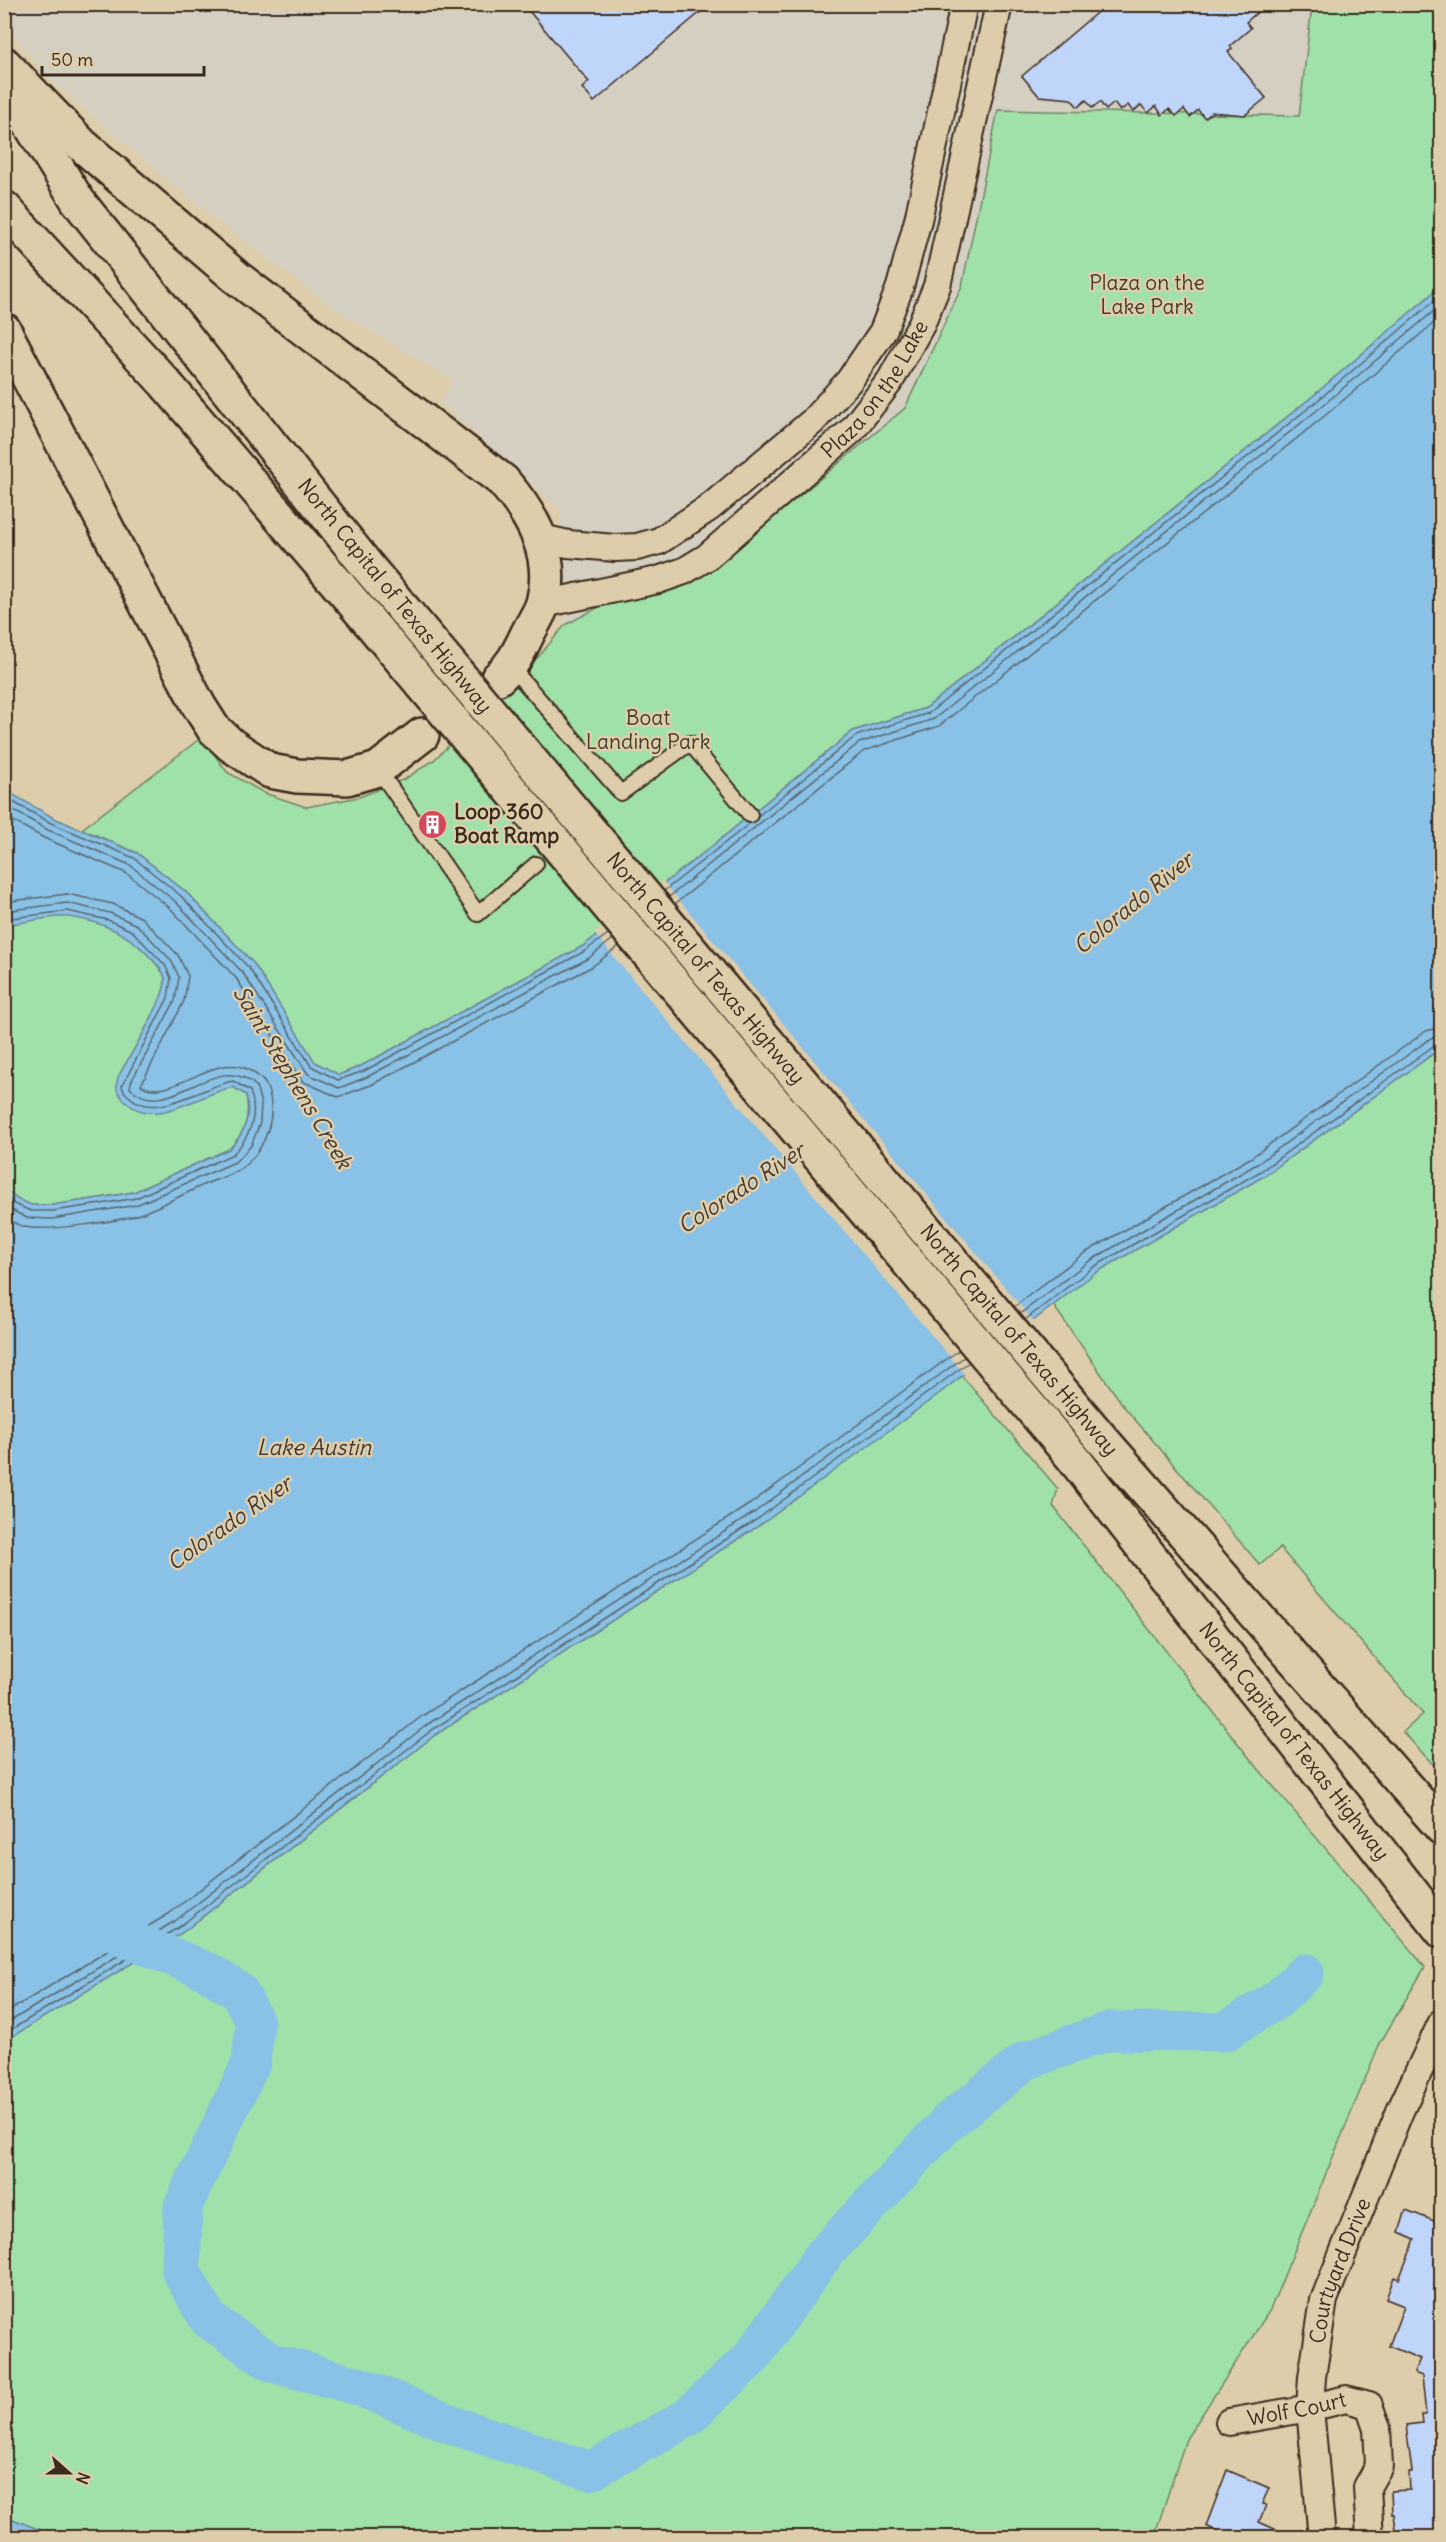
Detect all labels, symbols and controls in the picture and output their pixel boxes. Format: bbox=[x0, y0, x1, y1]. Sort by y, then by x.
scale bar bbox=[42, 39, 204, 77]
text: 50 m bbox=[51, 48, 93, 71]
park label: Plaza on the Lake Park bbox=[1089, 269, 1205, 320]
street label: Plaza on the Lake bbox=[815, 315, 934, 464]
street label: North Capital of Texas Highway bbox=[292, 473, 499, 719]
park label: Boat Landing Park bbox=[586, 704, 710, 755]
place label: Loop 360 Boat Ramp bbox=[454, 798, 559, 849]
building icon: Loop 360 Boat Ramp bbox=[417, 808, 449, 840]
water label: Colorado River bbox=[1067, 844, 1201, 960]
street label: North Capital of Texas Highway bbox=[601, 847, 811, 1090]
water label: Saint Stephens Creek bbox=[227, 980, 360, 1175]
water label: Colorado River bbox=[672, 1135, 812, 1240]
street label: North Capital of Texas Highway bbox=[914, 1218, 1124, 1461]
water label: Lake Austin bbox=[257, 1433, 373, 1461]
water label: Colorado River bbox=[161, 1468, 299, 1576]
street label: North Capital of Texas Highway bbox=[1193, 1616, 1396, 1866]
street label: Courtyard Drive bbox=[1303, 2194, 1377, 2345]
street label: Wolf Court bbox=[1245, 2385, 1349, 2432]
north arrow bbox=[39, 2443, 99, 2503]
text: N bbox=[72, 2470, 94, 2487]

